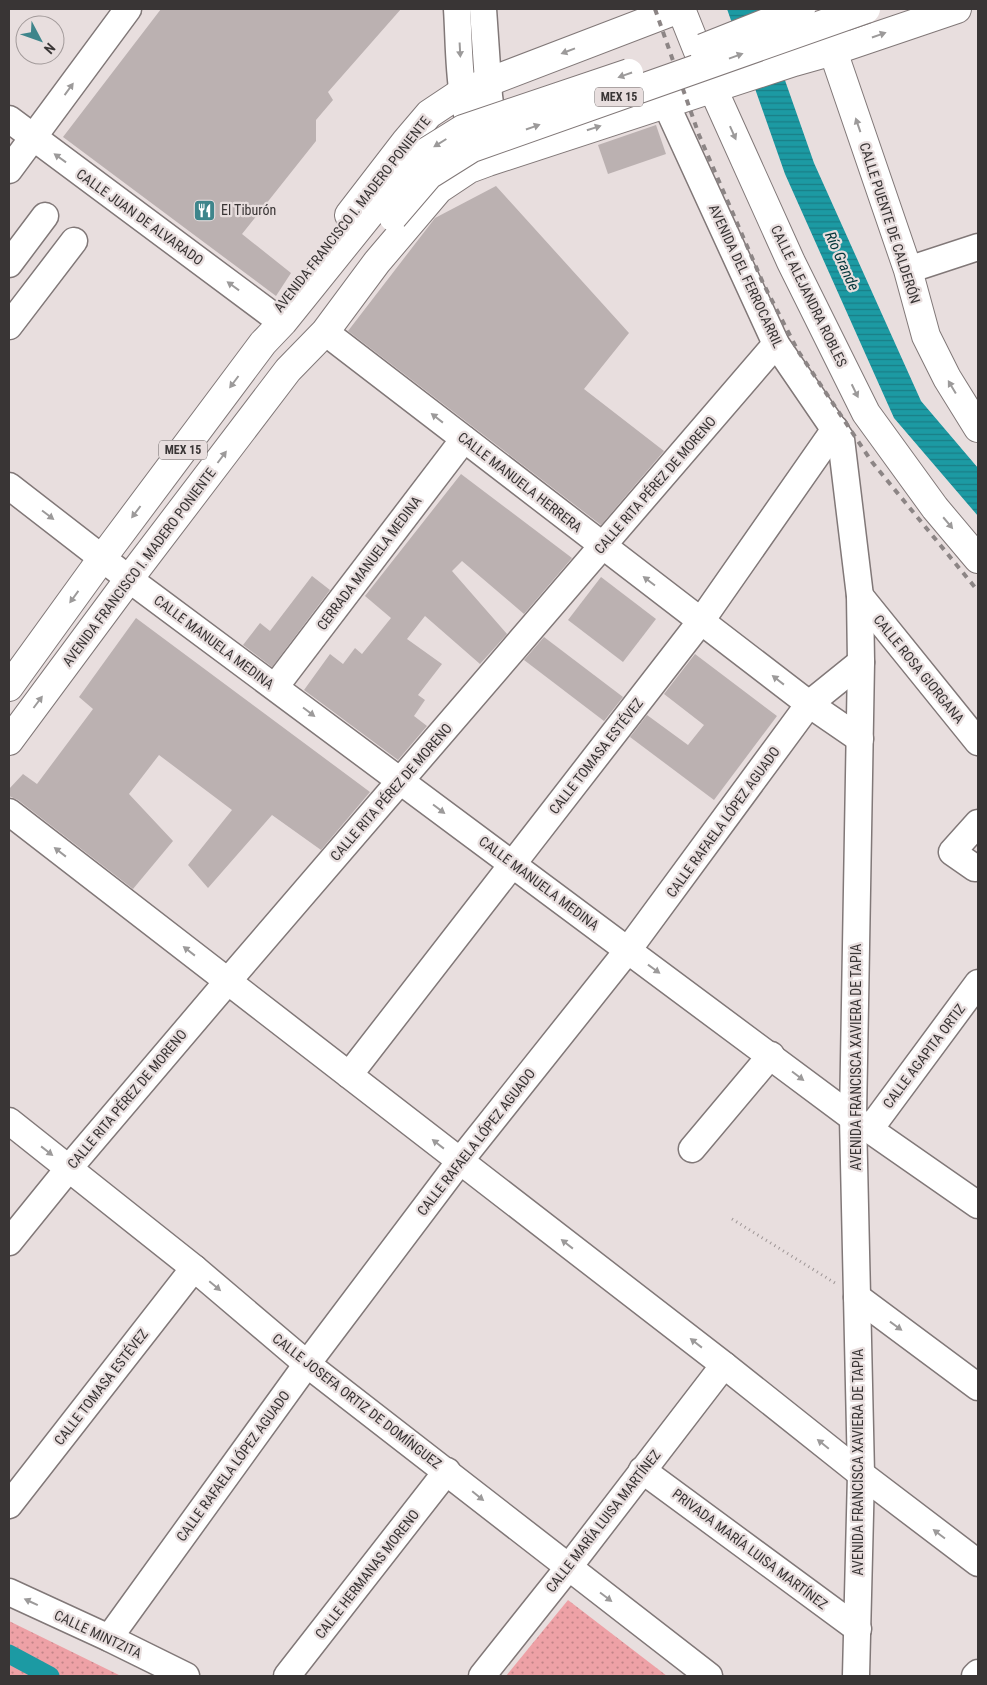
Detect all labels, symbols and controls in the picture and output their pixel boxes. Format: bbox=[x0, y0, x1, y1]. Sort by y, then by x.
north arrow bbox=[15, 15, 65, 65]
one-way arrow bbox=[871, 31, 886, 38]
text: N bbox=[41, 40, 59, 57]
one-way arrow bbox=[456, 43, 464, 59]
one-way arrow bbox=[560, 47, 575, 55]
one-way arrow bbox=[729, 52, 744, 59]
one-way arrow bbox=[617, 71, 632, 79]
one-way arrow bbox=[64, 82, 74, 96]
road number: MEX 15 bbox=[595, 88, 643, 106]
street label: AVENIDA FRANCISCO I. MADERO PONIENTE bbox=[271, 113, 433, 315]
one-way arrow bbox=[854, 117, 861, 132]
one-way arrow bbox=[526, 122, 541, 130]
one-way arrow bbox=[587, 123, 602, 131]
one-way arrow bbox=[730, 126, 738, 140]
one-way arrow bbox=[434, 139, 447, 148]
street label: CALLE PUENTE DE CALDERÓN bbox=[856, 140, 925, 306]
one-way arrow bbox=[53, 153, 67, 163]
street label: CALLE JUAN DE ALVARADO bbox=[73, 166, 207, 268]
restaurant icon: El Tiburón bbox=[193, 198, 217, 222]
place label: El Tiburón bbox=[221, 202, 276, 218]
street label: AVENIDA DEL FERROCARRIL bbox=[706, 202, 786, 351]
street label: CALLE ALEJANDRA ROBLES bbox=[768, 223, 850, 369]
water label: Río Grande bbox=[821, 229, 863, 293]
one-way arrow bbox=[226, 281, 240, 291]
one-way arrow bbox=[228, 375, 239, 388]
one-way arrow bbox=[948, 380, 957, 393]
one-way arrow bbox=[851, 383, 859, 398]
street label: CALLE RITA PÉREZ DE MORENO bbox=[590, 412, 719, 557]
one-way arrow bbox=[431, 413, 444, 424]
street label: CALLE MANUELA HERRERA bbox=[455, 429, 585, 535]
road number: MEX 15 bbox=[159, 440, 207, 460]
one-way arrow bbox=[217, 451, 228, 464]
street label: AVENIDA FRANCISCO I. MADERO PONIENTE bbox=[59, 465, 219, 669]
street label: CERRADA MANUELA MEDINA bbox=[314, 493, 424, 633]
one-way arrow bbox=[131, 505, 142, 518]
one-way arrow bbox=[41, 510, 54, 521]
one-way arrow bbox=[943, 517, 954, 530]
one-way arrow bbox=[642, 576, 656, 586]
one-way arrow bbox=[69, 590, 79, 604]
street label: CALLE MANUELA MEDINA bbox=[151, 592, 277, 692]
street label: CALLE ROSA GIORGANA bbox=[870, 612, 968, 726]
one-way arrow bbox=[771, 675, 785, 685]
street label: CALLE TOMASA ESTÉVEZ bbox=[545, 694, 646, 817]
one-way arrow bbox=[33, 695, 43, 709]
one-way arrow bbox=[302, 707, 316, 717]
street label: CALLE RITA PÉREZ DE MORENO bbox=[326, 719, 455, 864]
street label: CALLE RAFAELA LÓPEZ AGUADO bbox=[662, 743, 783, 900]
one-way arrow bbox=[432, 804, 446, 814]
street label: CALLE MANUELA MEDINA bbox=[476, 833, 602, 933]
one-way arrow bbox=[53, 847, 67, 857]
street label: AVENIDA FRANCISCA XAVIERA DE TAPIA bbox=[848, 944, 864, 1170]
one-way arrow bbox=[183, 946, 196, 957]
one-way arrow bbox=[647, 964, 660, 974]
street label: CALLE AGAPITA ORTIZ bbox=[880, 1001, 968, 1111]
street label: CALLE RITA PÉREZ DE MORENO bbox=[63, 1026, 190, 1172]
street label: CALLE RAFAELA LÓPEZ AGUADO bbox=[413, 1065, 538, 1219]
one-way arrow bbox=[791, 1071, 805, 1081]
one-way arrow bbox=[432, 1139, 445, 1150]
one-way arrow bbox=[40, 1146, 53, 1157]
one-way arrow bbox=[561, 1238, 574, 1249]
one-way arrow bbox=[208, 1280, 220, 1292]
one-way arrow bbox=[889, 1320, 902, 1331]
street label: CALLE TOMASA ESTÉVEZ bbox=[50, 1325, 151, 1448]
street label: CALLE JOSEFA ORTIZ DE DOMÍNGUEZ bbox=[269, 1329, 445, 1472]
one-way arrow bbox=[689, 1338, 702, 1349]
street label: AVENIDA FRANCISCA XAVIERA DE TAPIA bbox=[850, 1349, 866, 1575]
street label: CALLE RAFAELA LÓPEZ AGUADO bbox=[172, 1387, 293, 1544]
one-way arrow bbox=[816, 1439, 830, 1449]
street label: CALLE MARÍA LUISA MARTÍNEZ bbox=[542, 1446, 664, 1595]
street label: PRIVADA MARÍA LUISA MARTÍNEZ bbox=[669, 1485, 831, 1613]
one-way arrow bbox=[472, 1491, 485, 1502]
street label: CALLE HERMANAS MORENO bbox=[312, 1506, 422, 1642]
one-way arrow bbox=[932, 1529, 946, 1539]
one-way arrow bbox=[599, 1592, 613, 1602]
one-way arrow bbox=[24, 1598, 39, 1607]
street label: CALLE MINTZITA bbox=[52, 1607, 144, 1661]

